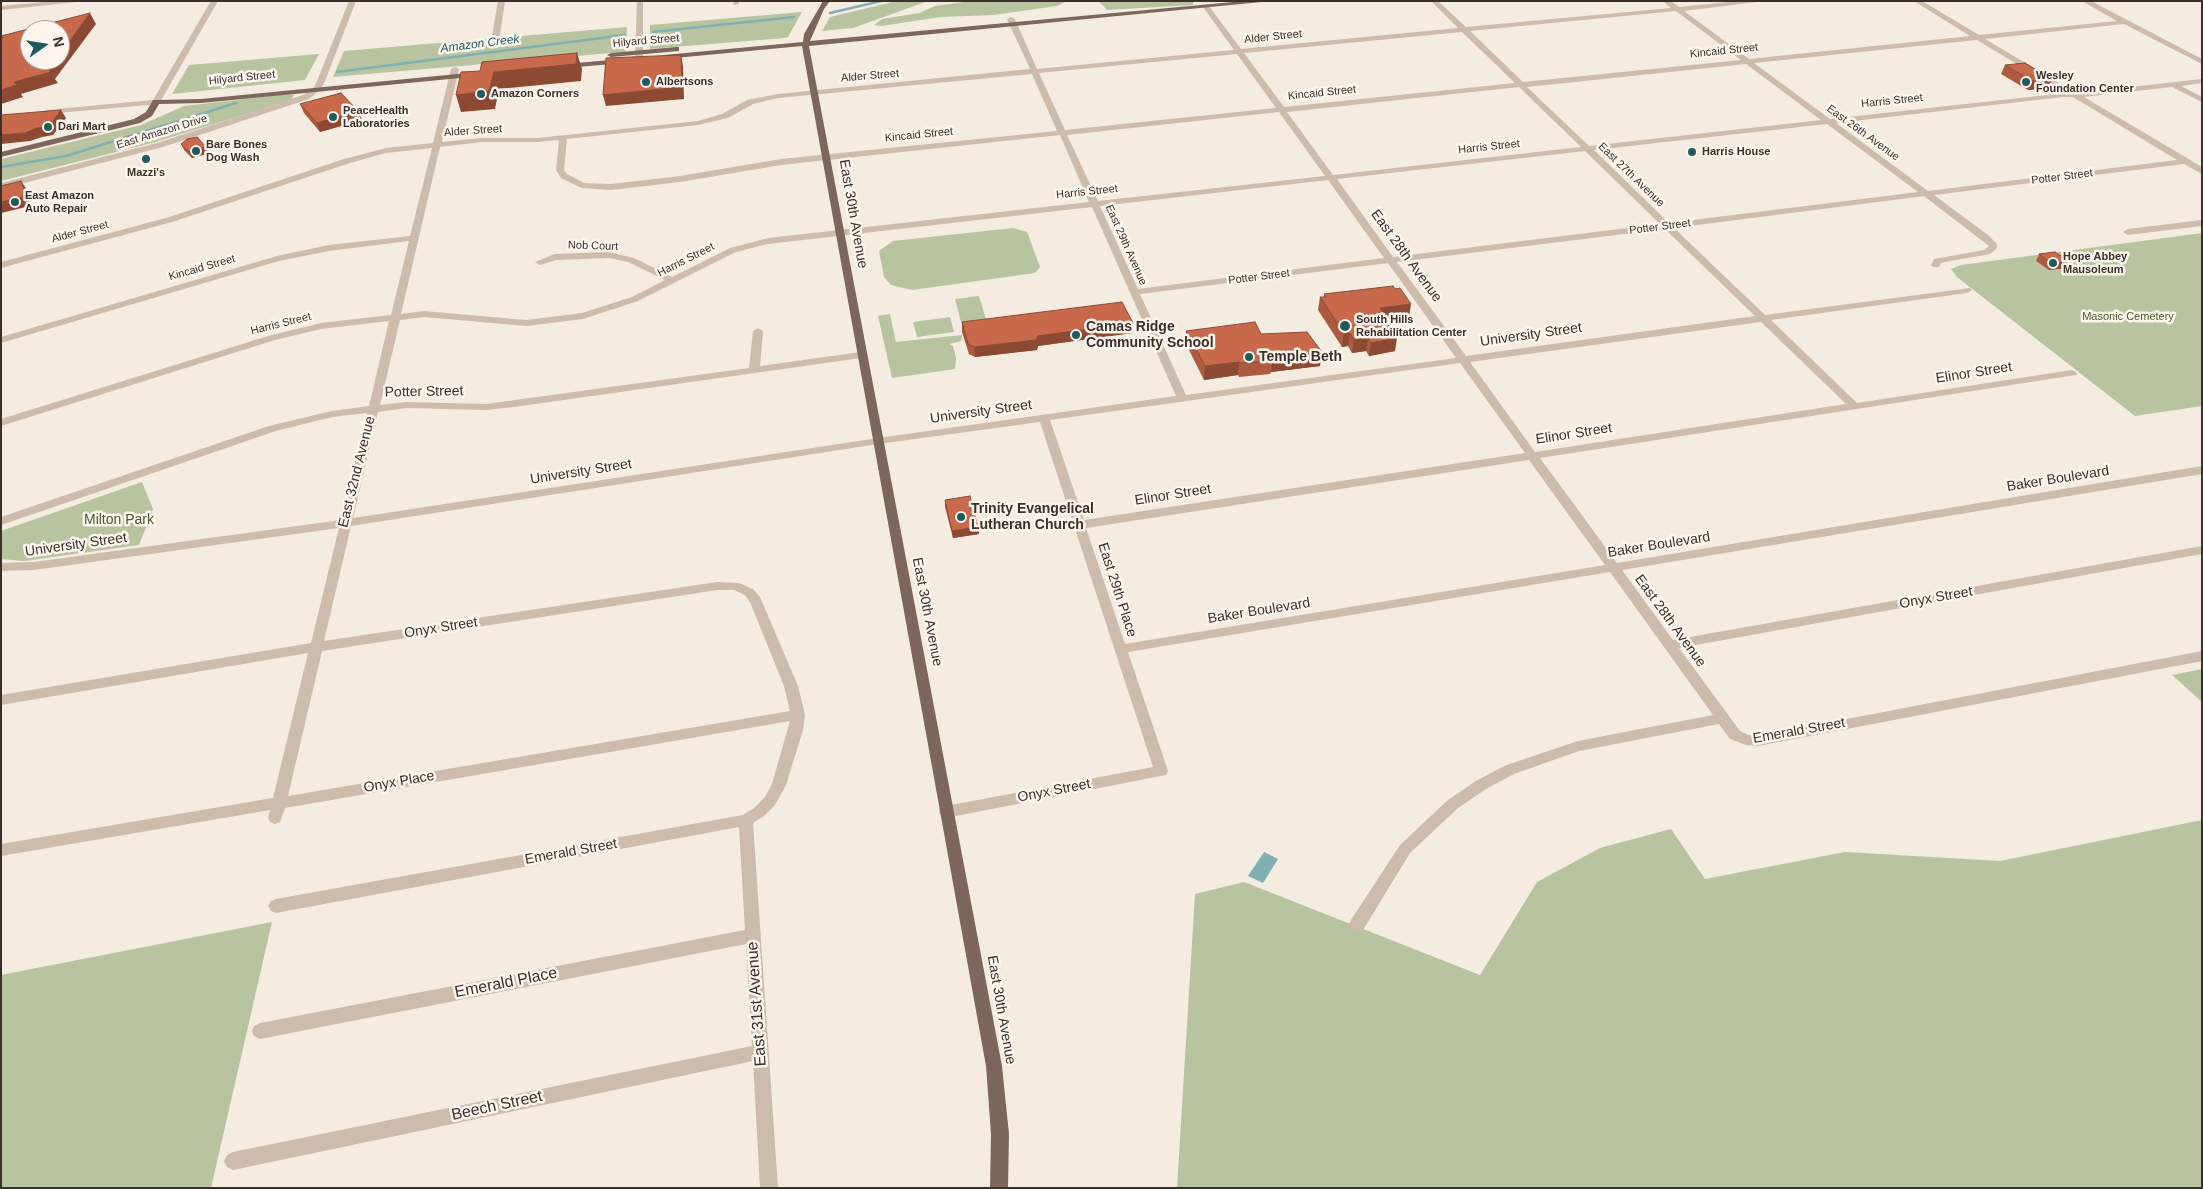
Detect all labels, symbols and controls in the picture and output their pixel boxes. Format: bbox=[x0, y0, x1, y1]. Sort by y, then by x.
north arrow bbox=[20, 20, 70, 70]
street label: Alder Street bbox=[1243, 27, 1303, 47]
water label: Amazon Creek bbox=[440, 32, 520, 56]
street label: Hilyard Street bbox=[612, 32, 680, 50]
text: N bbox=[50, 35, 68, 49]
street label: Kincaid Street bbox=[1689, 41, 1759, 61]
street label: Alder Street bbox=[840, 67, 900, 85]
street label: Hilyard Street bbox=[208, 68, 276, 88]
place label: Wesley Foundation Center bbox=[2036, 69, 2134, 95]
place label: Albertsons bbox=[656, 75, 713, 89]
marker: Albertsons bbox=[640, 76, 652, 88]
marker: Wesley Foundation Center bbox=[2020, 76, 2032, 88]
street label: Kincaid Street bbox=[1287, 83, 1357, 103]
place label: Amazon Corners bbox=[491, 87, 579, 101]
marker: Amazon Corners bbox=[475, 88, 487, 100]
street label: Harris Street bbox=[1861, 91, 1923, 111]
street label: East 26th Avenue bbox=[1824, 102, 1902, 164]
place label: PeaceHealth Laboratories bbox=[343, 104, 410, 130]
marker: PeaceHealth Laboratories bbox=[327, 111, 339, 123]
street label: East Amazon Drive bbox=[115, 112, 209, 152]
place label: Dari Mart bbox=[58, 120, 106, 134]
marker: Dari Mart bbox=[42, 121, 54, 133]
street label: Alder Street bbox=[444, 122, 502, 140]
street label: Kincaid Street bbox=[884, 125, 954, 145]
street label: Harris Street bbox=[1458, 137, 1520, 157]
place label: Bare Bones Dog Wash bbox=[206, 138, 267, 164]
street label: East 27th Avenue bbox=[1595, 140, 1667, 210]
marker: Bare Bones Dog Wash bbox=[190, 145, 202, 157]
place label: Harris House bbox=[1702, 145, 1770, 159]
marker: Harris House bbox=[1686, 146, 1698, 158]
marker: Mazzi's bbox=[140, 153, 152, 165]
street label: East 30th Avenue bbox=[835, 158, 871, 270]
place label: Mazzi's bbox=[127, 166, 165, 180]
street label: Potter Street bbox=[2031, 167, 2093, 187]
street label: Harris Street bbox=[1056, 182, 1118, 202]
place label: East Amazon Auto Repair bbox=[25, 189, 94, 215]
marker: East Amazon Auto Repair bbox=[9, 196, 21, 208]
street label: East 29th Avenue bbox=[1102, 203, 1150, 287]
street label: East 28th Avenue bbox=[1367, 206, 1445, 306]
street label: Potter Street bbox=[1629, 217, 1691, 237]
street label: Alder Street bbox=[50, 218, 110, 246]
street label: Nob Court bbox=[568, 239, 618, 253]
street label: Harris Street bbox=[656, 240, 716, 280]
place label: Hope Abbey Mausoleum bbox=[2063, 250, 2127, 276]
street label: Kincaid Street bbox=[167, 252, 237, 284]
marker: Hope Abbey Mausoleum bbox=[2047, 257, 2059, 269]
street label: Potter Street bbox=[1228, 267, 1290, 287]
street label: Harris Street bbox=[249, 310, 313, 338]
park label: Masonic Cemetery bbox=[2082, 310, 2174, 324]
place label: South Hills Rehabilitation Center bbox=[1356, 313, 1467, 339]
place label: Camas Ridge Community School bbox=[1086, 319, 1214, 352]
marker: South Hills Rehabilitation Center bbox=[1338, 319, 1352, 333]
street label: University Street bbox=[1479, 320, 1583, 350]
marker: Camas Ridge Community School bbox=[1070, 329, 1082, 341]
place label: Temple Beth bbox=[1259, 349, 1342, 365]
marker: Temple Beth bbox=[1243, 351, 1255, 363]
street label: Elinor Street bbox=[1935, 359, 2013, 387]
street label: Potter Street bbox=[385, 383, 463, 401]
street label: University Street bbox=[929, 397, 1033, 427]
street label: East 32nd Avenue bbox=[335, 415, 379, 529]
street label: Elinor Street bbox=[1535, 420, 1613, 448]
street label: University Street bbox=[529, 456, 633, 488]
street label: Baker Boulevard bbox=[2006, 463, 2110, 495]
street label: Elinor Street bbox=[1134, 481, 1212, 509]
place label: Trinity Evangelical Lutheran Church bbox=[971, 501, 1094, 534]
marker: Trinity Evangelical Lutheran Church bbox=[955, 511, 967, 523]
park label: Milton Park bbox=[84, 512, 154, 528]
street label: Baker Boulevard bbox=[1607, 529, 1711, 561]
street label: University Street bbox=[24, 530, 128, 560]
street label: East 29th Place bbox=[1094, 541, 1140, 639]
street label: East 30th Avenue bbox=[908, 556, 946, 668]
street label: East 28th Avenue bbox=[1631, 571, 1709, 671]
street label: Onyx Street bbox=[1898, 583, 1974, 613]
street label: Baker Boulevard bbox=[1207, 595, 1311, 627]
street label: Onyx Street bbox=[403, 614, 479, 642]
street label: Emerald Street bbox=[1752, 715, 1846, 747]
street label: Onyx Place bbox=[362, 768, 436, 796]
street label: Onyx Street bbox=[1016, 776, 1092, 806]
street label: Emerald Street bbox=[524, 836, 618, 868]
street label: East 31st Avenue bbox=[743, 941, 771, 1067]
street label: East 30th Avenue bbox=[983, 954, 1019, 1066]
street label: Emerald Place bbox=[453, 964, 559, 1002]
street label: Beech Street bbox=[450, 1087, 544, 1125]

